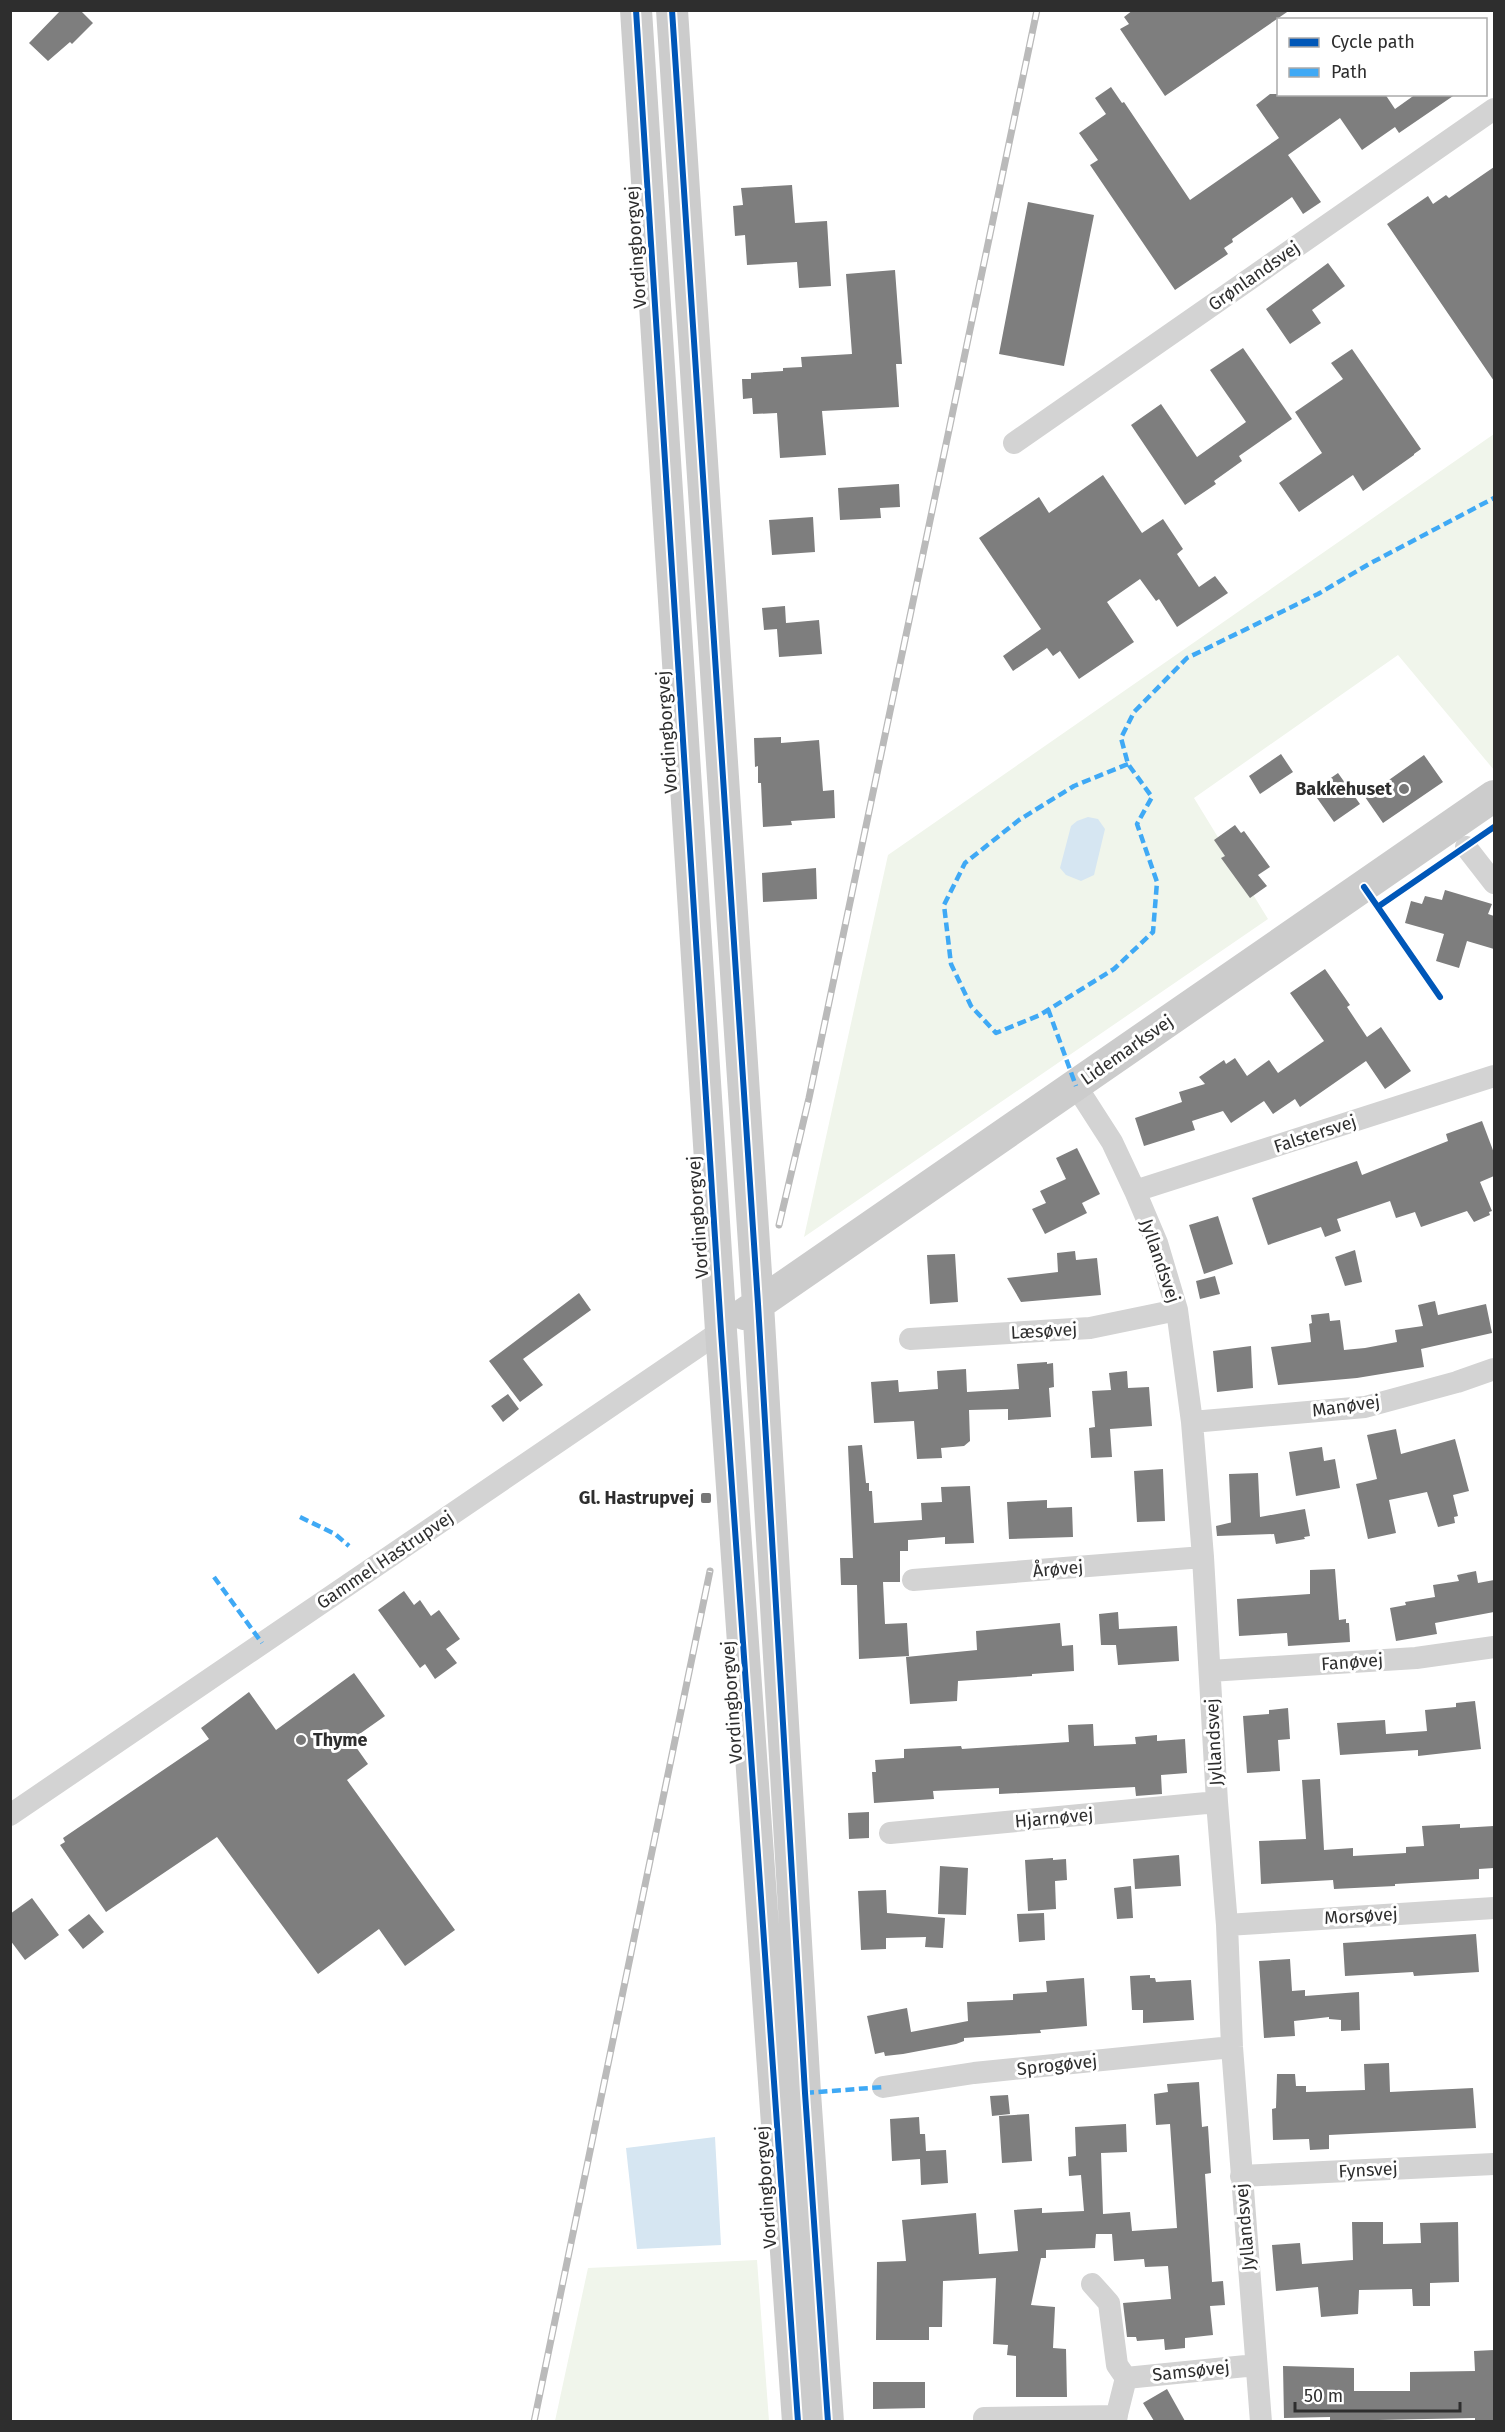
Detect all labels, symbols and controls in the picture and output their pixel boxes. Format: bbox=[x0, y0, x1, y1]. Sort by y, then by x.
legend bbox=[1277, 18, 1487, 96]
text: Cycle path bbox=[1331, 31, 1415, 53]
text: Path bbox=[1331, 61, 1367, 83]
street label: Vordingborgvej bbox=[621, 185, 651, 309]
street label: Grønlandsvej bbox=[1204, 236, 1304, 316]
street label: Vordingborgvej bbox=[652, 670, 682, 794]
place label: Bakkehuset bbox=[1295, 778, 1393, 800]
marker: Bakkehuset bbox=[1397, 782, 1411, 796]
street label: Lidemarksvej bbox=[1077, 1010, 1177, 1090]
street label: Falstersvej bbox=[1271, 1110, 1359, 1158]
street label: Vordingborgvej bbox=[683, 1155, 713, 1279]
street label: Jyllandsvej bbox=[1135, 1216, 1185, 1306]
street label: Læsøvej bbox=[1010, 1318, 1078, 1344]
street label: Manøvej bbox=[1311, 1390, 1381, 1422]
place label: Gl. Hastrupvej bbox=[579, 1487, 694, 1509]
marker: Gl. Hastrupvej bbox=[699, 1491, 713, 1505]
street label: Gammel Hastrupvej bbox=[312, 1506, 458, 1614]
street label: Årøvej bbox=[1032, 1555, 1084, 1582]
street label: Vordingborgvej bbox=[717, 1640, 747, 1764]
street label: Fanøvej bbox=[1320, 1649, 1384, 1675]
street label: Jyllandsvej bbox=[1201, 1698, 1227, 1786]
place label: Thyme bbox=[313, 1729, 368, 1751]
marker: Thyme bbox=[294, 1733, 308, 1747]
street label: Hjarnøvej bbox=[1014, 1804, 1094, 1832]
street label: Morsøvej bbox=[1324, 1903, 1398, 1929]
street label: Sprogøvej bbox=[1016, 2050, 1098, 2080]
street label: Vordingborgvej bbox=[751, 2125, 781, 2249]
street label: Fynsvej bbox=[1338, 2157, 1398, 2183]
street label: Jyllandsvej bbox=[1230, 2182, 1260, 2272]
street label: Samsøvej bbox=[1151, 2356, 1231, 2386]
scale bar bbox=[1295, 2375, 1460, 2413]
text: 50 m bbox=[1304, 2385, 1343, 2407]

